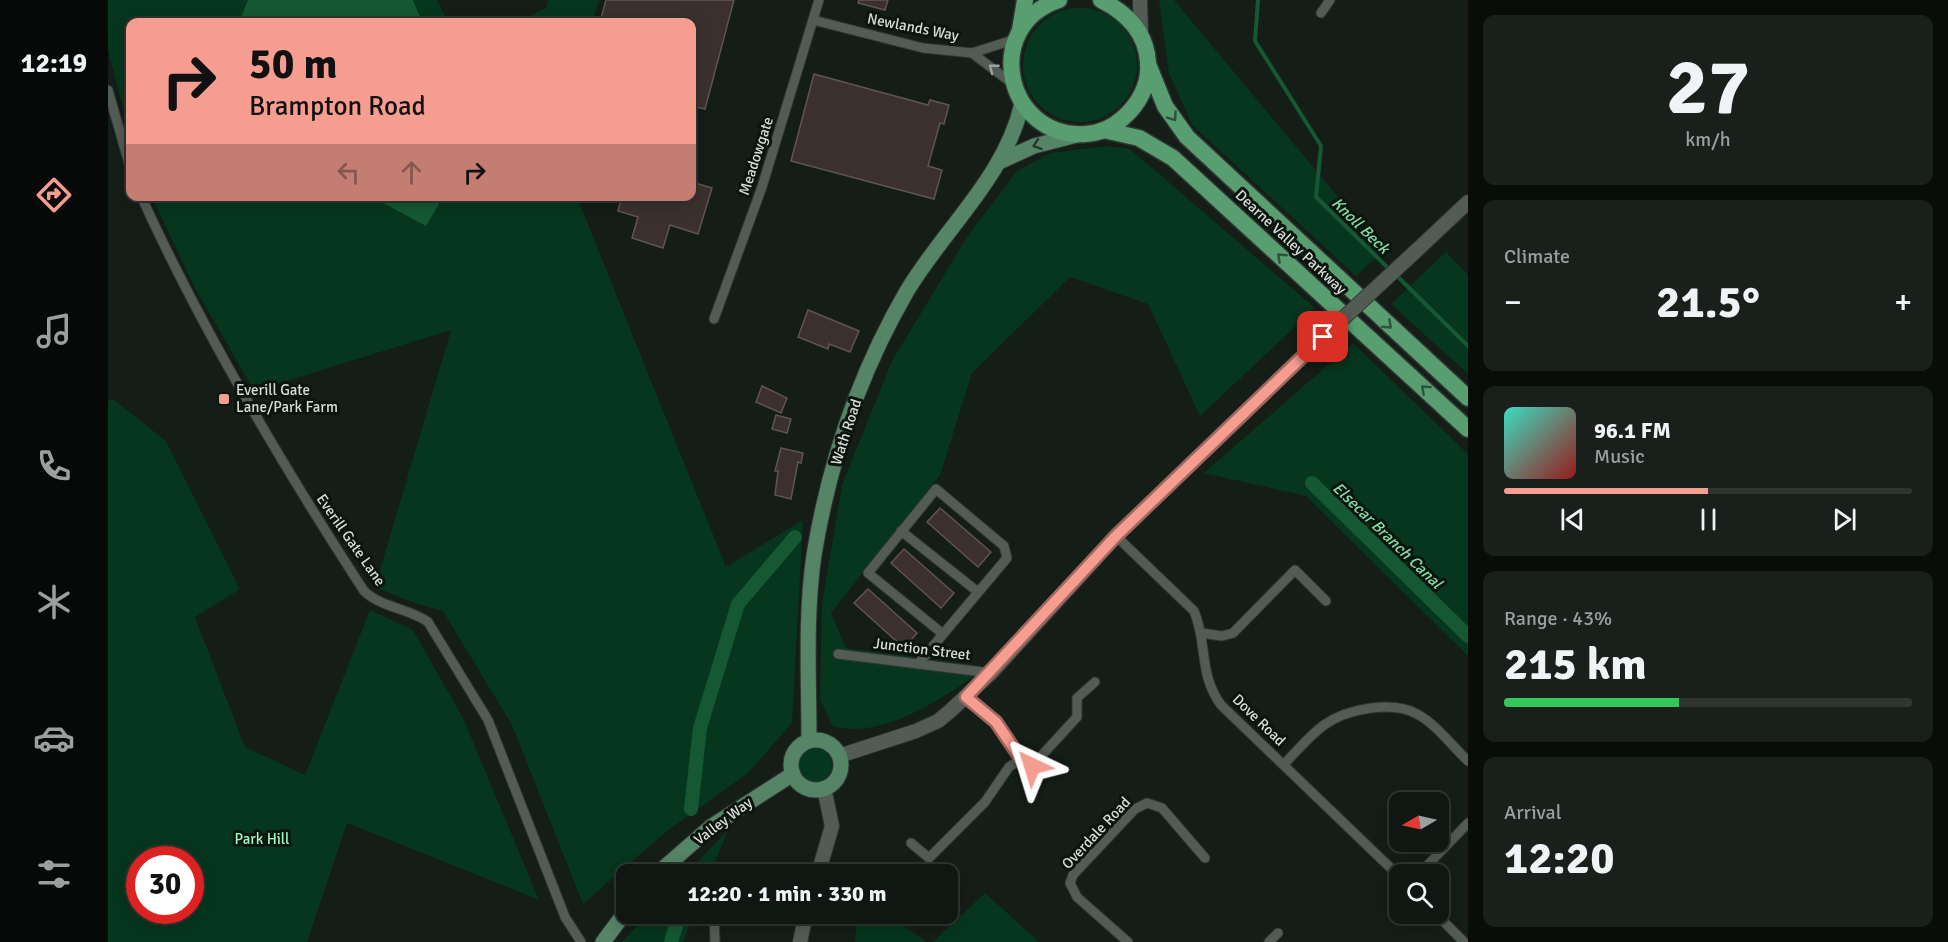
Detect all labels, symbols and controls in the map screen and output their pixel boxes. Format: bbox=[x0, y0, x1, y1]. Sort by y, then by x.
street label: Newlands Way bbox=[866, 9, 960, 45]
text: 50 m bbox=[249, 39, 338, 90]
text: 27 bbox=[1666, 40, 1750, 136]
icon: right bbox=[150, 42, 228, 120]
text: 12:19 bbox=[21, 47, 87, 80]
one-way arrow bbox=[989, 65, 1000, 76]
text: Brampton Road bbox=[249, 90, 426, 123]
one-way arrow bbox=[1166, 110, 1177, 121]
street label: Meadowgate bbox=[735, 114, 777, 198]
text: km/h bbox=[1685, 127, 1731, 152]
one-way arrow bbox=[1032, 138, 1043, 151]
icon: left bbox=[332, 156, 365, 189]
icon: ahead bbox=[395, 156, 428, 189]
icon: right bbox=[458, 156, 491, 189]
icon: directions bbox=[33, 174, 75, 216]
street label: Dearne Valley Parkway bbox=[1232, 186, 1350, 298]
water label: Knoll Beck bbox=[1327, 193, 1395, 259]
text: Climate bbox=[1504, 244, 1570, 269]
one-way arrow bbox=[1277, 253, 1288, 264]
text: 21.5° bbox=[1656, 275, 1760, 330]
text: − bbox=[1504, 282, 1522, 323]
text: + bbox=[1894, 282, 1912, 323]
icon: music bbox=[33, 310, 75, 352]
pin bbox=[1297, 311, 1348, 362]
one-way arrow bbox=[1381, 318, 1392, 329]
icon: arrive bbox=[1306, 320, 1339, 353]
place label: Everill Gate Lane/Park Farm bbox=[236, 381, 338, 416]
one-way arrow bbox=[1421, 385, 1431, 396]
marker: Everill Gate Lane/Park Farm bbox=[217, 392, 231, 406]
street label: Wath Road bbox=[827, 397, 865, 467]
text: 96.1 FM bbox=[1594, 417, 1671, 444]
text: Music bbox=[1594, 444, 1645, 469]
icon: phone bbox=[33, 445, 75, 487]
water label: Elsecar Branch Canal bbox=[1328, 478, 1447, 594]
street label: Everill Gate Lane bbox=[313, 491, 389, 589]
icon: previous bbox=[1556, 503, 1589, 536]
icon: pause bbox=[1692, 503, 1725, 536]
icon: next bbox=[1828, 503, 1861, 536]
icon: climate bbox=[33, 581, 75, 623]
text: Range · 43% bbox=[1504, 606, 1612, 631]
street label: Junction Street bbox=[872, 634, 972, 664]
text: 215 km bbox=[1504, 637, 1647, 692]
street label: Dove Road bbox=[1229, 690, 1289, 750]
icon: car bbox=[33, 717, 75, 759]
position arrow bbox=[1000, 734, 1064, 798]
north arrow bbox=[1389, 792, 1449, 852]
map controls bbox=[1389, 792, 1449, 924]
street label: Valley Way bbox=[690, 793, 756, 849]
street label: Overdale Road bbox=[1058, 793, 1134, 873]
text: Arrival bbox=[1504, 800, 1562, 825]
park label: Park Hill bbox=[235, 830, 289, 848]
text: 12:20 bbox=[1504, 831, 1614, 886]
speed limit sign: 30 bbox=[126, 846, 204, 924]
icon: filters bbox=[33, 853, 75, 895]
button: search bbox=[1389, 864, 1449, 924]
text: 12:20 · 1 min · 330 m bbox=[687, 880, 887, 907]

